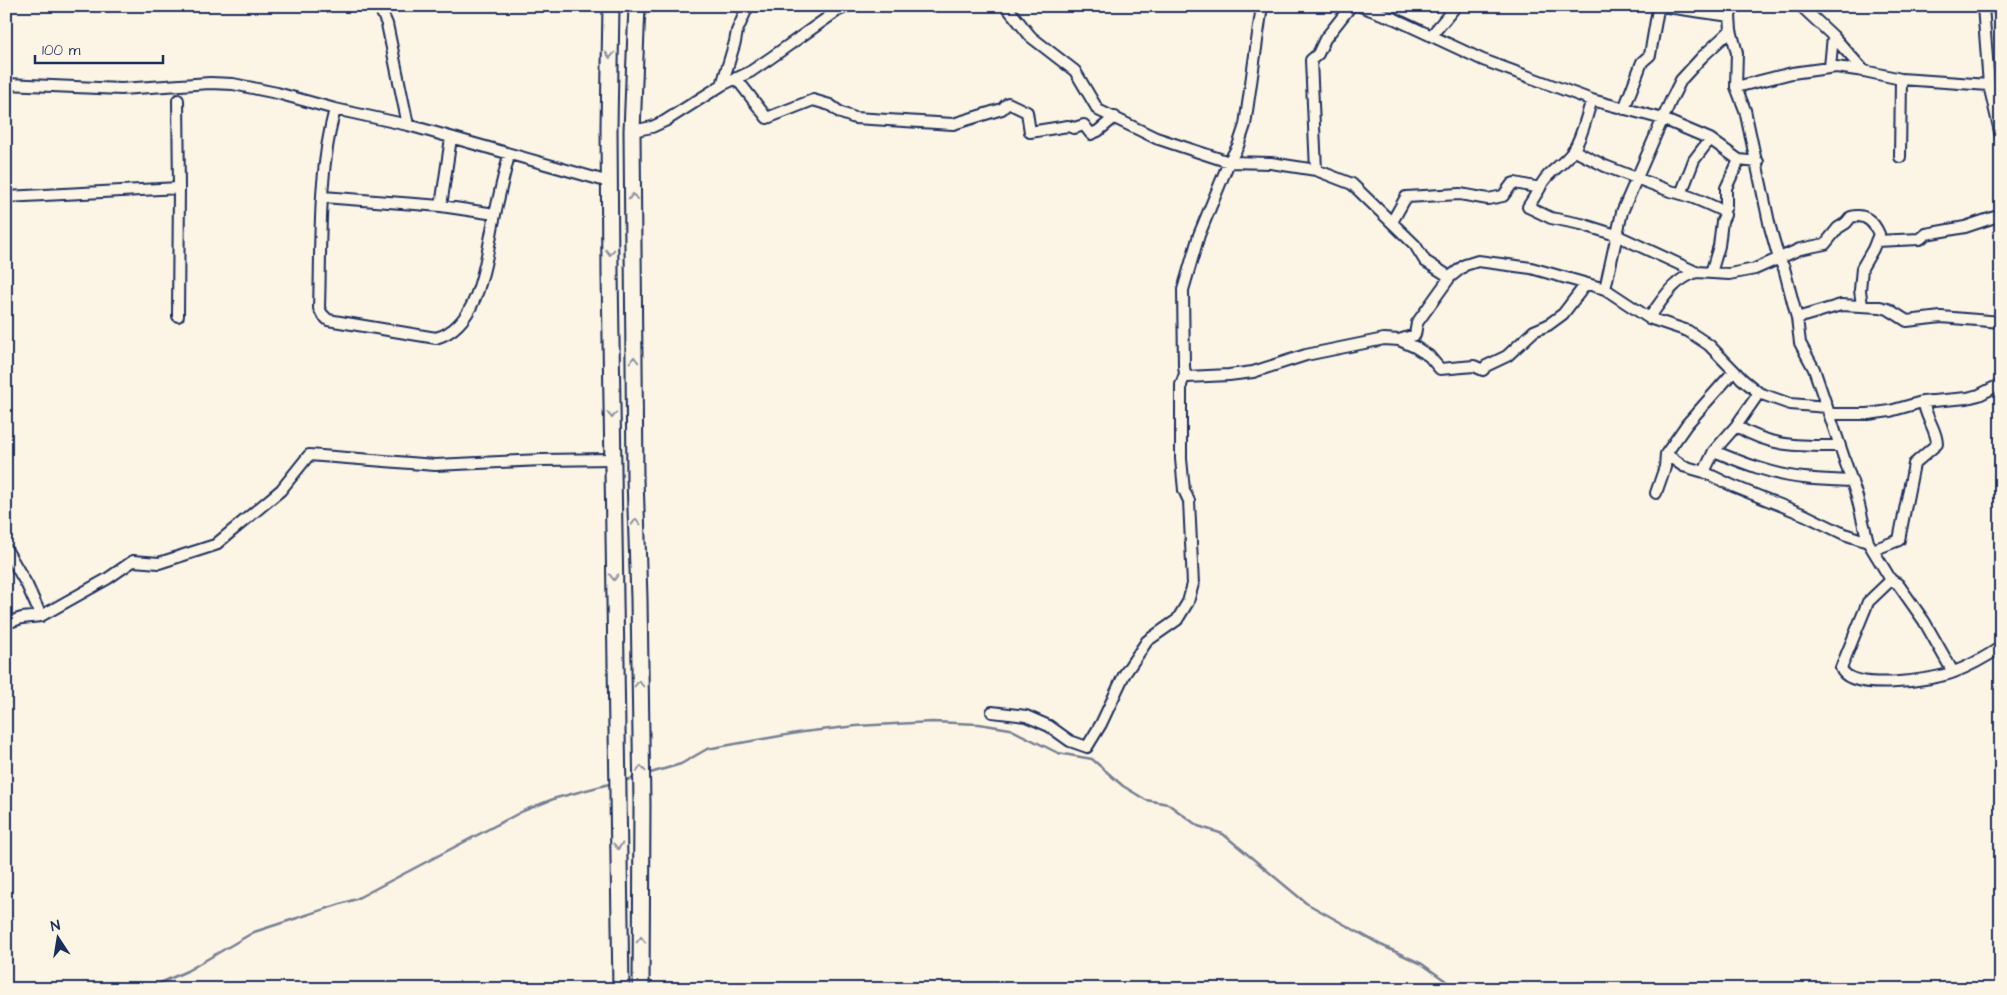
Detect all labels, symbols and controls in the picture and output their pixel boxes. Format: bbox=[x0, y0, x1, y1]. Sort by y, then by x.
scale bar bbox=[35, 32, 162, 64]
text: 100 m bbox=[42, 40, 81, 61]
one-way arrow bbox=[605, 51, 616, 59]
one-way arrow bbox=[628, 193, 638, 200]
one-way arrow bbox=[605, 249, 615, 257]
one-way arrow bbox=[629, 355, 639, 363]
one-way arrow bbox=[607, 412, 617, 419]
one-way arrow bbox=[631, 518, 642, 526]
one-way arrow bbox=[609, 574, 620, 582]
one-way arrow bbox=[634, 680, 645, 688]
one-way arrow bbox=[636, 765, 646, 772]
one-way arrow bbox=[613, 843, 624, 851]
north arrow bbox=[32, 912, 82, 962]
text: N bbox=[49, 916, 62, 937]
one-way arrow bbox=[636, 936, 646, 944]

